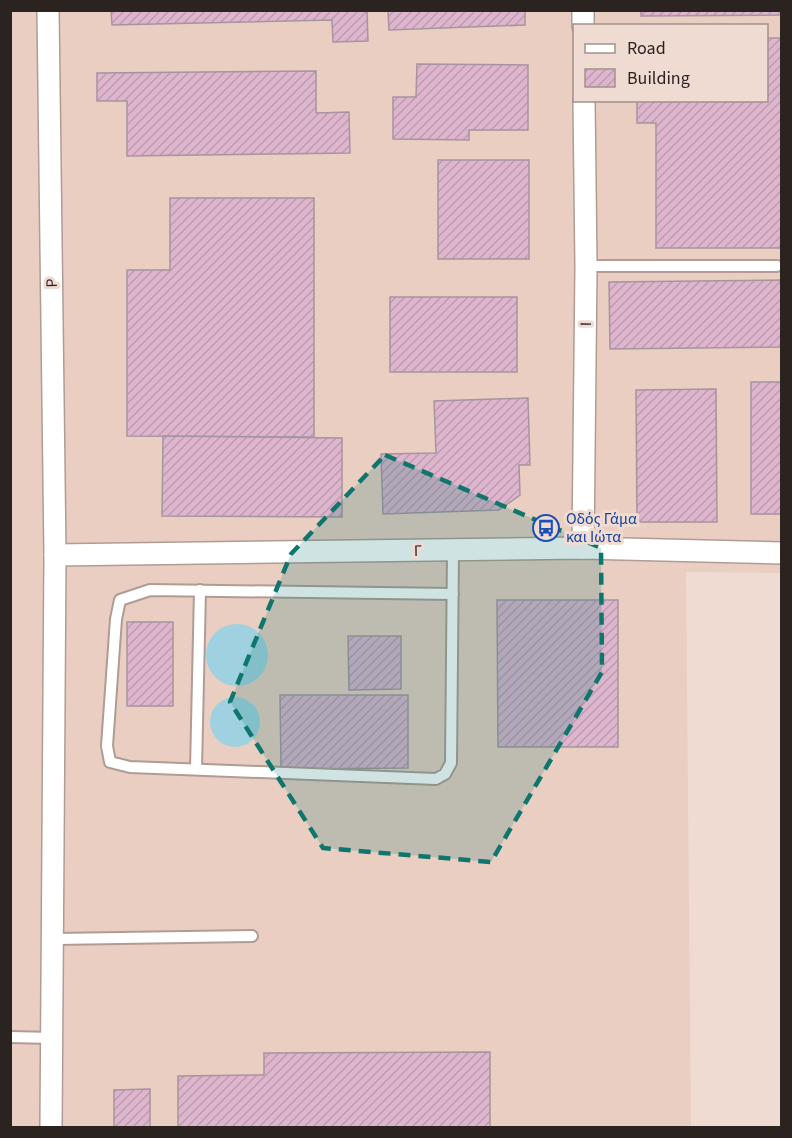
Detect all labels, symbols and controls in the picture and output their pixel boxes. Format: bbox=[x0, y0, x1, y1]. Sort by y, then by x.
legend bbox=[573, 24, 768, 102]
text: Road bbox=[627, 36, 666, 61]
text: Building bbox=[627, 66, 690, 91]
street label: Ρ bbox=[41, 278, 63, 288]
street label: Ι bbox=[575, 322, 597, 326]
place label: Οδός Γάμα και Ιώτα bbox=[566, 508, 637, 548]
bus stop icon: Οδός Γάμα και Ιώτα bbox=[531, 513, 561, 543]
street label: Γ bbox=[414, 540, 422, 562]

